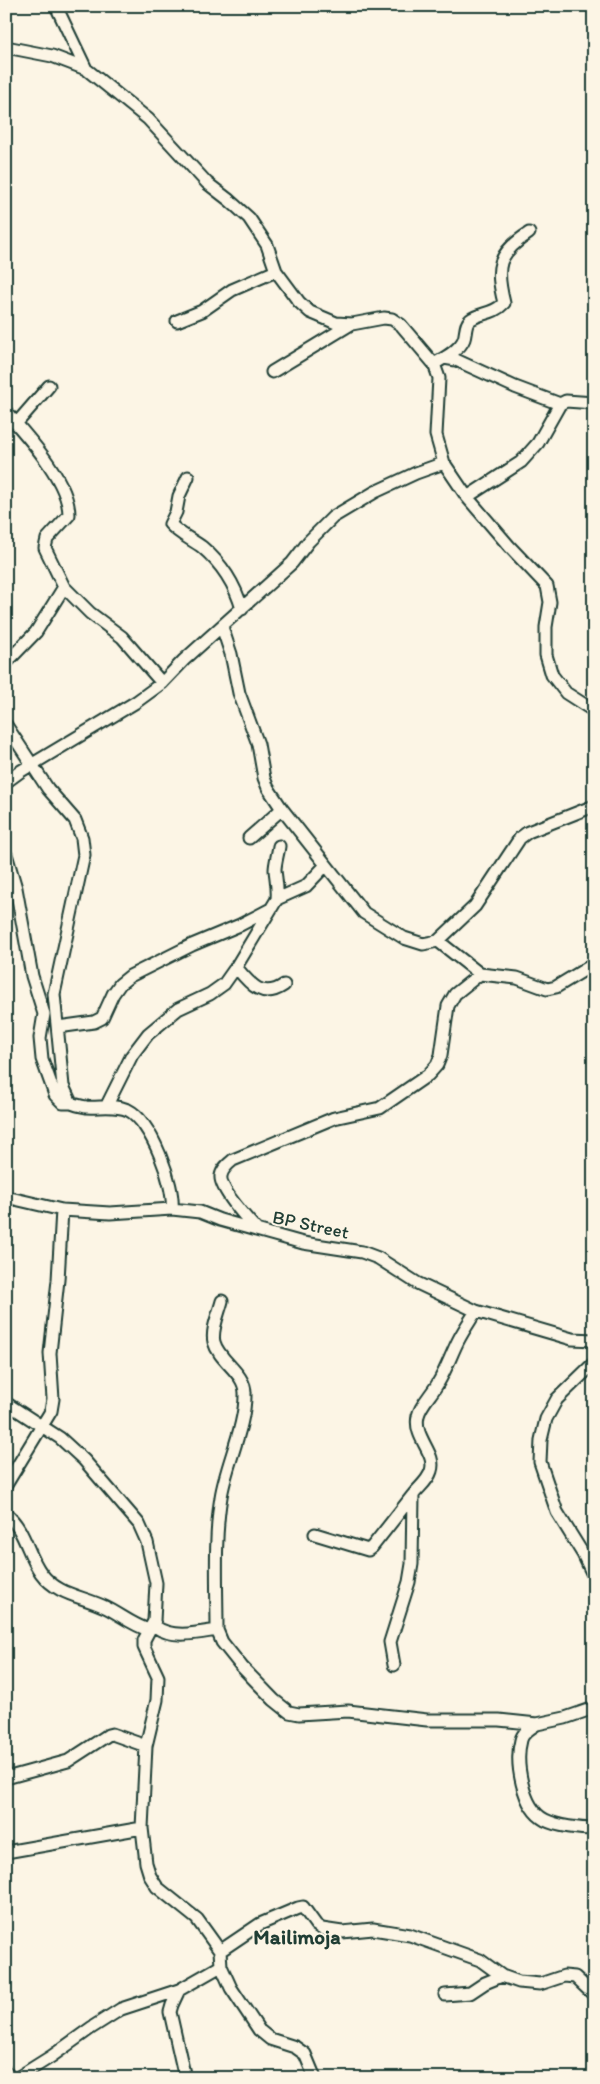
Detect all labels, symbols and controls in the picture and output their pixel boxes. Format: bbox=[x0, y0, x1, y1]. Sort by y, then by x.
street label: BP Street bbox=[271, 1205, 351, 1244]
district label: Mailimoja bbox=[253, 1924, 341, 1950]

